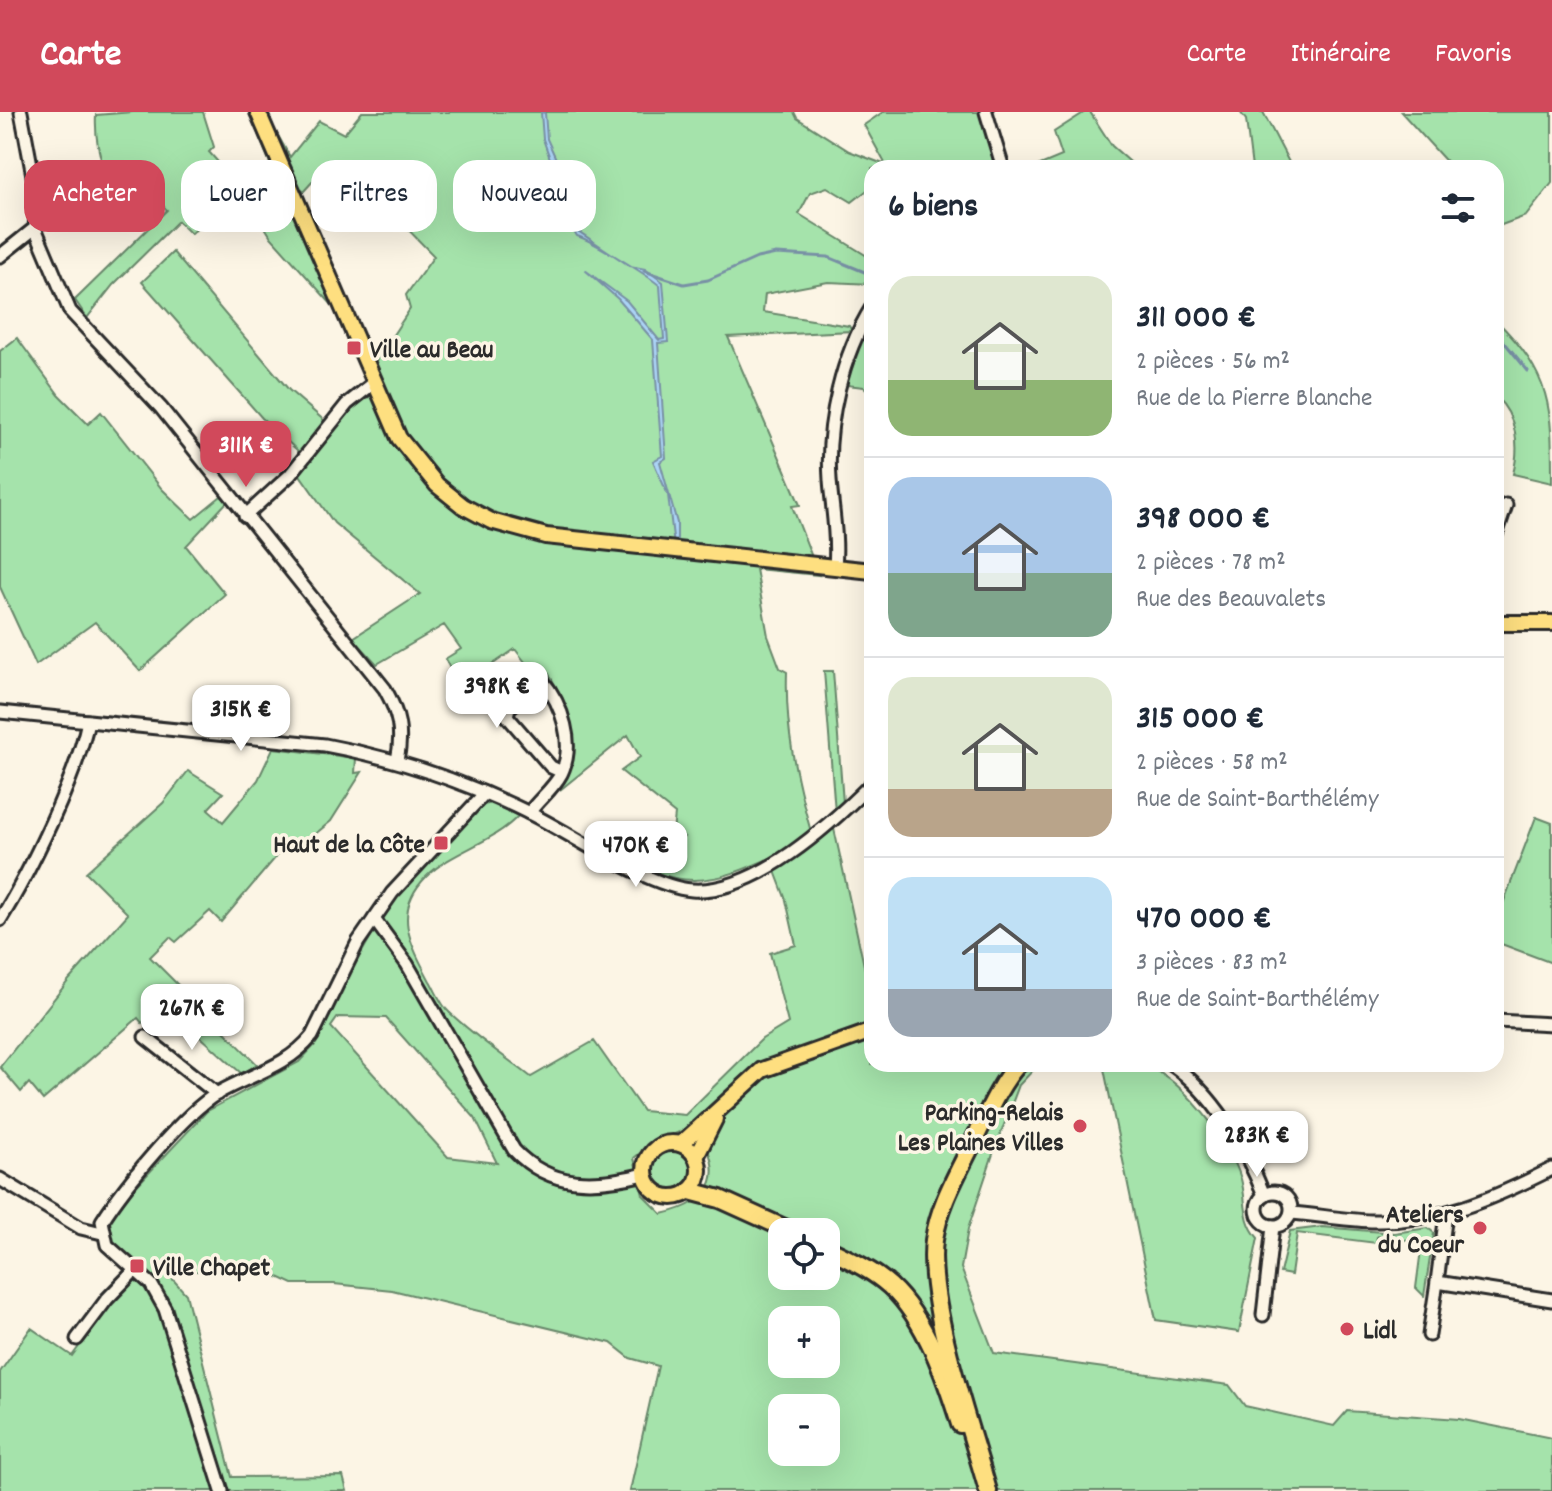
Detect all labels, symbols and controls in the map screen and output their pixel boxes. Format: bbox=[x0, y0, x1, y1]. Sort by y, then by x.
text: Carte bbox=[40, 29, 121, 84]
text: Carte bbox=[1186, 36, 1246, 76]
text: Itinéraire bbox=[1290, 36, 1391, 76]
text: Favoris bbox=[1435, 36, 1512, 76]
chip: Acheter bbox=[24, 160, 165, 232]
chip: Louer bbox=[181, 160, 295, 232]
chip: Filtres bbox=[311, 160, 437, 232]
chip: Nouveau bbox=[453, 160, 596, 232]
text: 6 biens bbox=[888, 184, 978, 233]
icon: filters bbox=[1436, 186, 1480, 230]
text: 311 000 € bbox=[1136, 295, 1256, 344]
icon: home bbox=[952, 308, 1048, 404]
place label: Ville au Beau bbox=[370, 333, 494, 370]
marker: Ville au Beau bbox=[345, 339, 363, 357]
text: 2 pièces · 56 m² bbox=[1136, 344, 1290, 381]
text: Rue de la Pierre Blanche bbox=[1136, 381, 1372, 418]
pin: 311K € bbox=[181, 421, 311, 489]
text: 311K € bbox=[218, 428, 274, 465]
text: 398 000 € bbox=[1136, 496, 1270, 545]
icon: home bbox=[952, 509, 1048, 605]
text: 2 pièces · 78 m² bbox=[1136, 545, 1286, 582]
text: Rue des Beauvalets bbox=[1136, 582, 1326, 619]
pin: 398K € bbox=[432, 662, 562, 730]
text: 398K € bbox=[464, 669, 530, 706]
pin: 315K € bbox=[176, 685, 306, 753]
text: 315K € bbox=[210, 692, 272, 729]
text: 315 000 € bbox=[1136, 696, 1264, 745]
icon: home bbox=[952, 709, 1048, 805]
text: 2 pièces · 58 m² bbox=[1136, 745, 1288, 782]
text: Rue de Saint-Barthélémy bbox=[1136, 782, 1378, 819]
pin: 470K € bbox=[571, 821, 701, 889]
place label: Haut de la Côte bbox=[273, 828, 425, 865]
text: 470K € bbox=[602, 828, 670, 865]
marker: Haut de la Côte bbox=[432, 834, 450, 852]
text: 470 000 € bbox=[1136, 896, 1272, 945]
icon: home bbox=[952, 909, 1048, 1005]
text: 3 pièces · 83 m² bbox=[1136, 945, 1287, 982]
text: Rue de Saint-Barthélémy bbox=[1136, 982, 1378, 1019]
pin: 267K € bbox=[127, 984, 257, 1052]
text: 267K € bbox=[159, 991, 225, 1028]
place label: Parking-Relais Les Plaines Villes bbox=[898, 1096, 1064, 1163]
pin: 283K € bbox=[1192, 1111, 1322, 1179]
marker: Parking-Relais Les Plaines Villes bbox=[1071, 1117, 1089, 1135]
text: 283K € bbox=[1224, 1118, 1290, 1155]
place label: Ateliers du Coeur bbox=[1378, 1198, 1464, 1265]
map controls bbox=[768, 1218, 840, 1466]
button: locate bbox=[768, 1218, 840, 1290]
marker: Ateliers du Coeur bbox=[1471, 1219, 1489, 1237]
place label: Ville Chapet bbox=[153, 1251, 270, 1288]
marker: Ville Chapet bbox=[128, 1257, 146, 1275]
button: + bbox=[768, 1306, 840, 1378]
place label: Lidl bbox=[1363, 1314, 1398, 1351]
marker: Lidl bbox=[1338, 1320, 1356, 1338]
button: − bbox=[768, 1394, 840, 1466]

